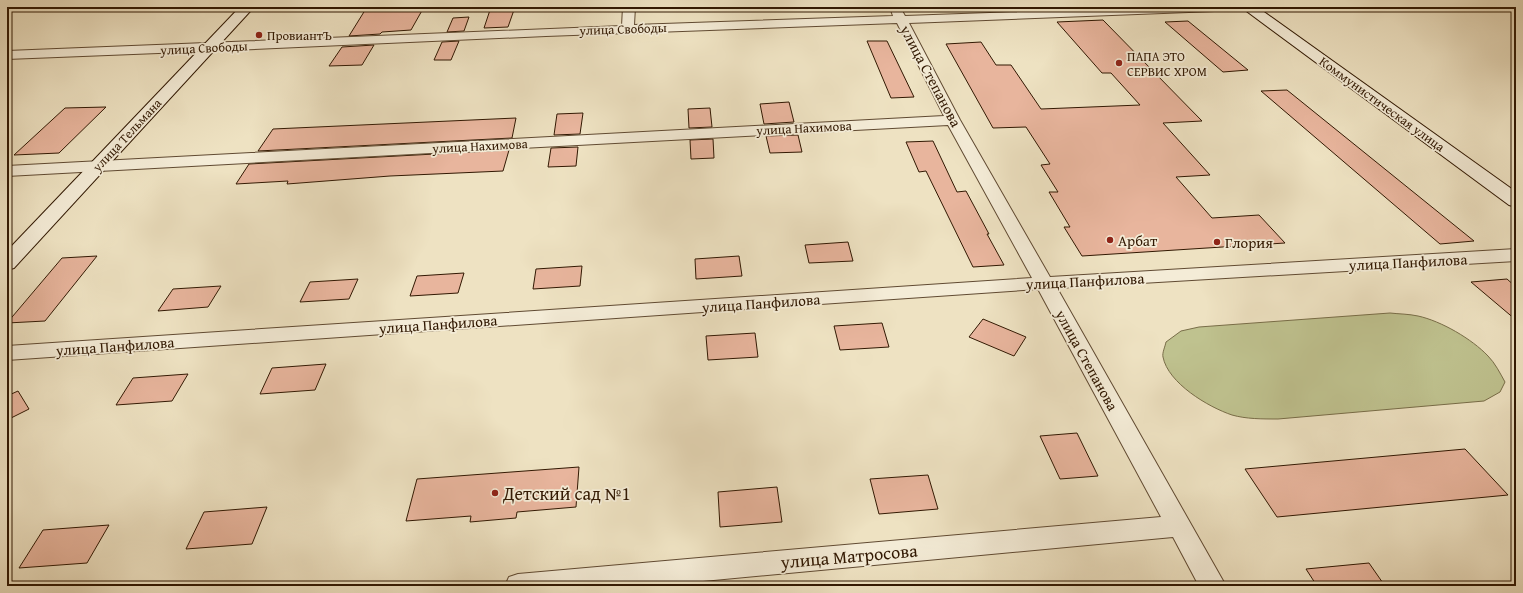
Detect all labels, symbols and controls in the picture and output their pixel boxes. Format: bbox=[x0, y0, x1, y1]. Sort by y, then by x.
street label: улица Свободы bbox=[578, 18, 667, 40]
street label: улица Степанова bbox=[895, 20, 967, 131]
place label: ПровиантЪ bbox=[267, 26, 332, 45]
marker: ПровиантЪ bbox=[254, 30, 264, 40]
street label: улица Свободы bbox=[159, 36, 248, 60]
place label: ПАПА ЭТО СЕРВИС ХРОМ bbox=[1127, 47, 1207, 81]
street label: Коммунистическая улица bbox=[1315, 52, 1449, 157]
marker: ПАПА ЭТО СЕРВИС ХРОМ bbox=[1114, 58, 1124, 68]
street label: улица Тельмана bbox=[87, 94, 166, 177]
street label: улица Нахимова bbox=[755, 116, 853, 140]
street label: улица Нахимова bbox=[431, 134, 529, 158]
place label: Арбат bbox=[1118, 230, 1158, 251]
place label: Глория bbox=[1225, 232, 1273, 253]
marker: Арбат bbox=[1105, 235, 1115, 245]
marker: Глория bbox=[1212, 237, 1222, 247]
street label: улица Панфилова bbox=[1347, 248, 1469, 276]
street label: улица Панфилова bbox=[1024, 267, 1146, 295]
street label: улица Панфилова bbox=[700, 288, 822, 318]
street label: улица Степанова bbox=[1050, 305, 1124, 415]
street label: улица Панфилова bbox=[377, 309, 499, 339]
street label: улица Панфилова bbox=[54, 331, 176, 361]
place label: Детский сад №1 bbox=[502, 480, 630, 507]
marker: Детский сад №1 bbox=[490, 488, 500, 498]
street label: улица Матросова bbox=[778, 537, 919, 576]

